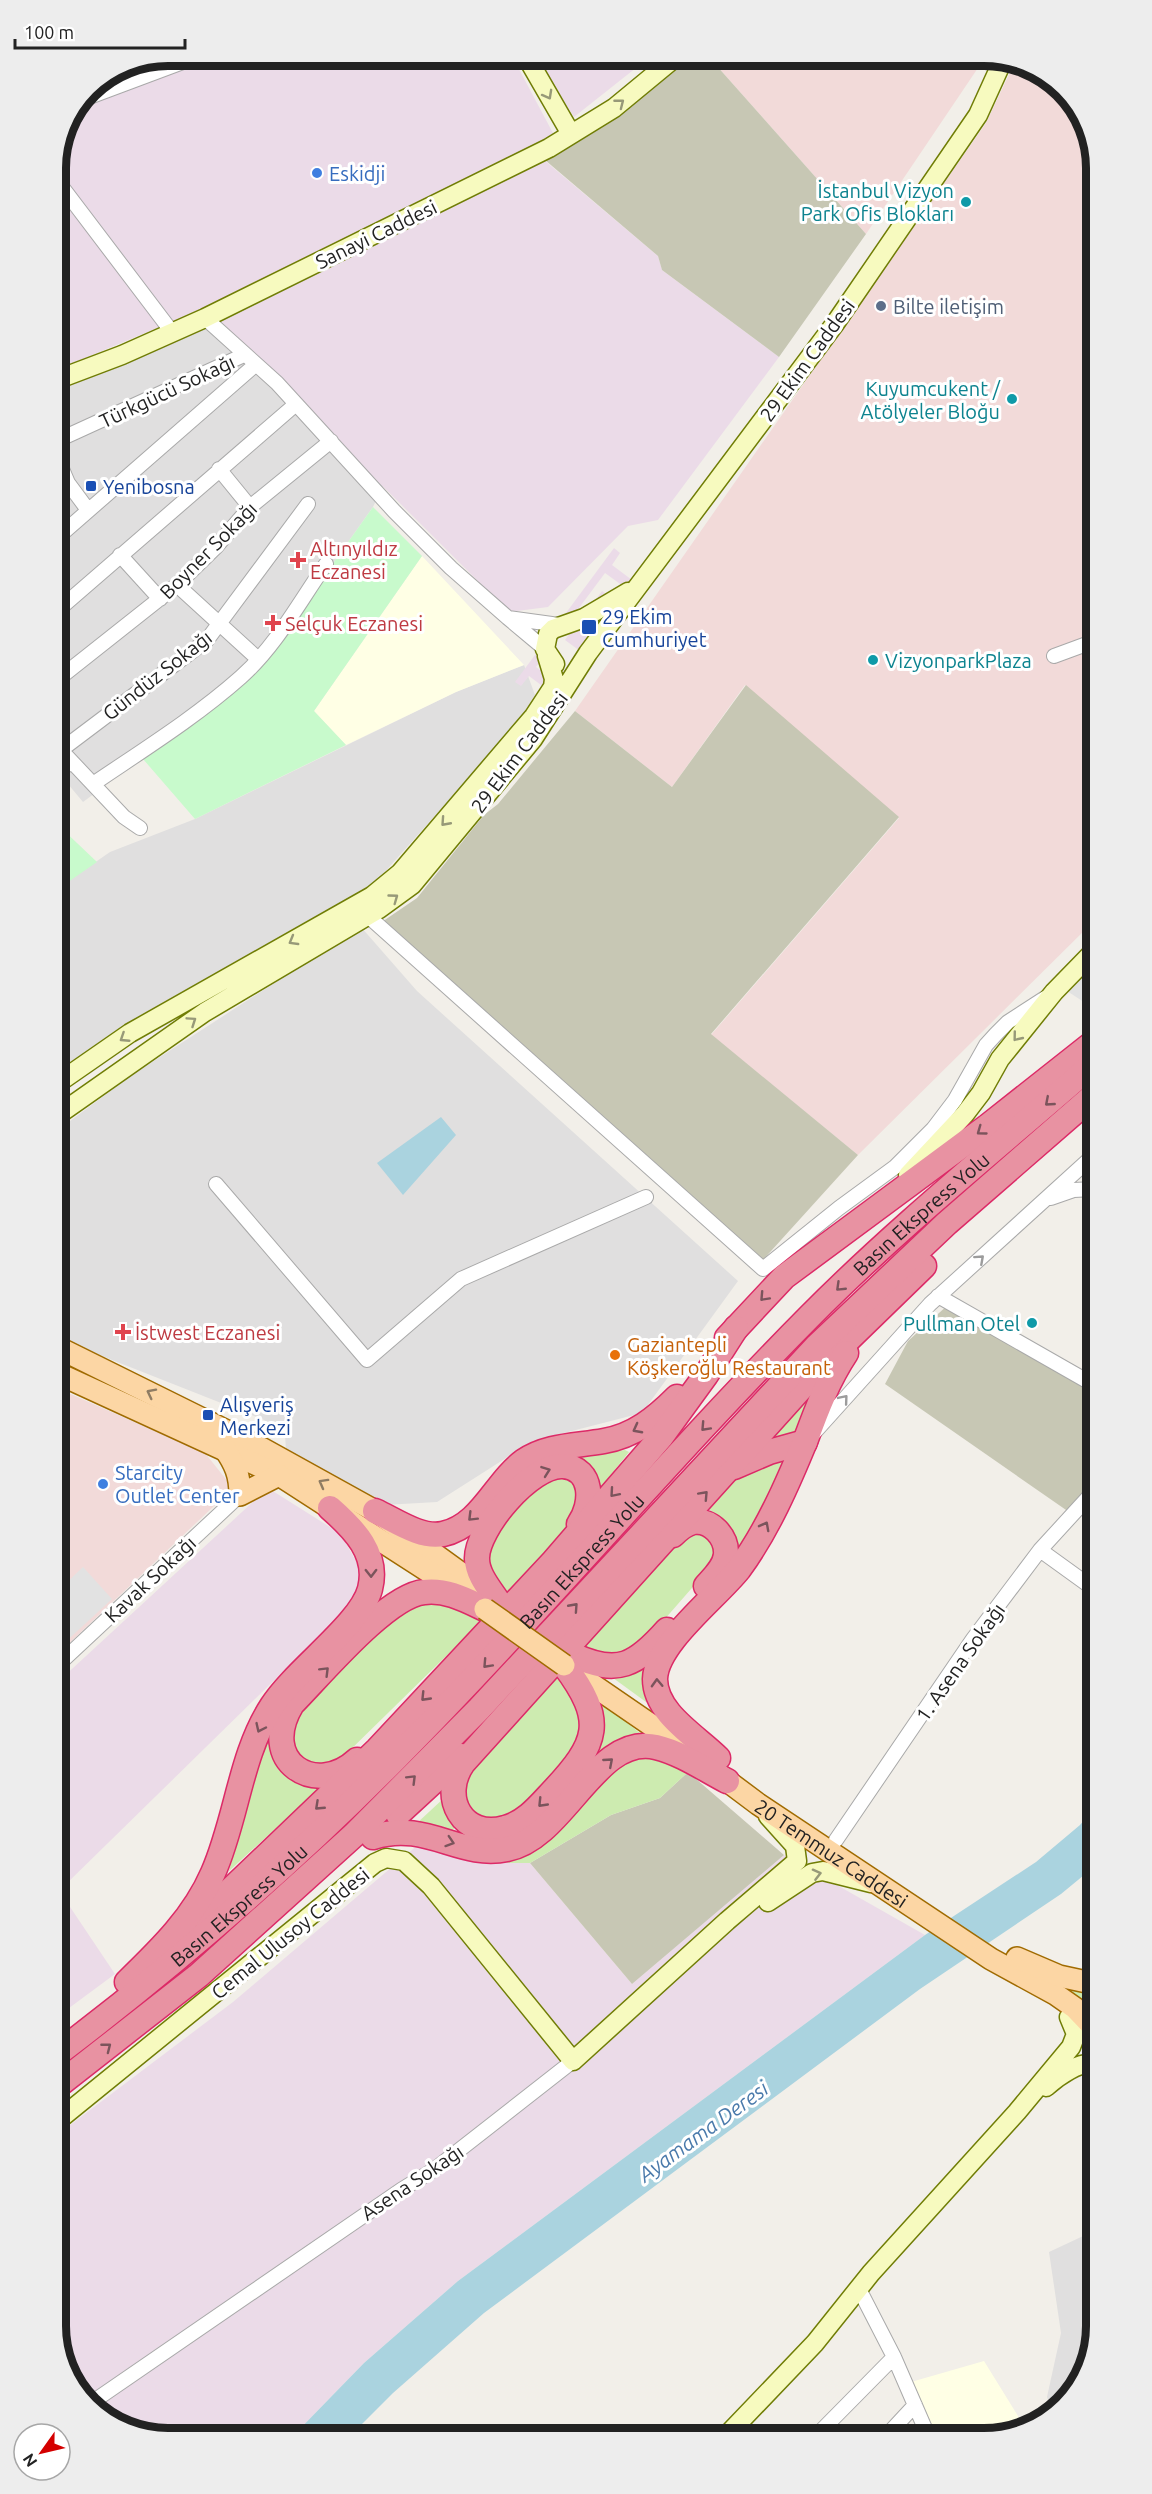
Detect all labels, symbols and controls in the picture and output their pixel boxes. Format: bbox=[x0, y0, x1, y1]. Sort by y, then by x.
scale bar bbox=[15, 12, 184, 50]
text: 100 m bbox=[24, 22, 74, 42]
one-way arrow bbox=[541, 89, 553, 99]
one-way arrow bbox=[613, 99, 624, 110]
place label: Eskidji bbox=[329, 162, 385, 185]
marker: Eskidji bbox=[310, 166, 324, 180]
place label: İstanbul Vizyon Park Ofis Blokları bbox=[801, 179, 954, 225]
street label: Sanayi Caddesi bbox=[312, 195, 440, 273]
marker: İstanbul Vizyon Park Ofis Blokları bbox=[959, 195, 973, 209]
street label: 29 Ekim Caddesi bbox=[755, 294, 859, 426]
place label: Bilte iletişim bbox=[893, 295, 1004, 318]
marker: Bilte iletişim bbox=[874, 299, 888, 313]
street label: Türkgücü Sokağı bbox=[96, 350, 238, 432]
place label: Kuyumcukent / Atölyeler Bloğu bbox=[861, 377, 1001, 423]
marker: Kuyumcukent / Atölyeler Bloğu bbox=[1005, 392, 1019, 406]
place label: Yenibosna bbox=[103, 475, 195, 498]
marker: Yenibosna bbox=[84, 479, 98, 493]
street label: Boyner Sokağı bbox=[155, 497, 261, 603]
place label: Altınyıldız Eczanesi bbox=[310, 537, 398, 583]
marker: Altınyıldız Eczanesi bbox=[291, 553, 305, 567]
place label: 29 Ekim Cumhuriyet bbox=[602, 605, 707, 651]
place label: Selçuk Eczanesi bbox=[285, 612, 423, 635]
marker: Selçuk Eczanesi bbox=[266, 616, 280, 630]
marker: 29 Ekim Cumhuriyet bbox=[580, 618, 598, 636]
street label: Gündüz Sokağı bbox=[98, 625, 216, 725]
place label: VizyonparkPlaza bbox=[885, 649, 1032, 672]
marker: VizyonparkPlaza bbox=[866, 653, 880, 667]
street label: 29 Ekim Caddesi bbox=[466, 687, 572, 817]
one-way arrow bbox=[441, 816, 452, 826]
one-way arrow bbox=[388, 894, 399, 905]
one-way arrow bbox=[289, 934, 299, 945]
one-way arrow bbox=[185, 1017, 196, 1028]
one-way arrow bbox=[119, 1030, 130, 1041]
one-way arrow bbox=[1013, 1031, 1024, 1042]
one-way arrow bbox=[1045, 1095, 1056, 1106]
one-way arrow bbox=[976, 1124, 987, 1135]
street label: Basın Ekspress Yolu bbox=[848, 1147, 993, 1280]
one-way arrow bbox=[973, 1255, 984, 1266]
one-way arrow bbox=[837, 1280, 848, 1291]
one-way arrow bbox=[760, 1290, 771, 1301]
place label: Pullman Otel bbox=[903, 1312, 1020, 1335]
marker: Pullman Otel bbox=[1025, 1316, 1039, 1330]
place label: İstwest Eczanesi bbox=[135, 1321, 280, 1344]
marker: İstwest Eczanesi bbox=[116, 1325, 130, 1339]
place label: Gaziantepli Köşkeroğlu Restaurant bbox=[627, 1333, 831, 1379]
marker: Gaziantepli Köşkeroğlu Restaurant bbox=[608, 1348, 622, 1362]
one-way arrow bbox=[146, 1388, 157, 1400]
place label: Alışveriş Merkezi bbox=[220, 1393, 294, 1439]
one-way arrow bbox=[837, 1395, 848, 1406]
marker: Alışveriş Merkezi bbox=[201, 1408, 215, 1422]
one-way arrow bbox=[701, 1420, 712, 1431]
one-way arrow bbox=[633, 1422, 643, 1433]
place label: Starcity Outlet Center bbox=[115, 1461, 240, 1507]
one-way arrow bbox=[541, 1465, 551, 1478]
marker: Starcity Outlet Center bbox=[96, 1477, 110, 1491]
one-way arrow bbox=[319, 1479, 330, 1490]
one-way arrow bbox=[610, 1486, 621, 1497]
street label: Basın Ekspress Yolu bbox=[514, 1489, 648, 1633]
one-way arrow bbox=[696, 1491, 707, 1502]
one-way arrow bbox=[469, 1510, 480, 1521]
one-way arrow bbox=[758, 1521, 769, 1532]
street label: Kavak Sokağı bbox=[100, 1531, 200, 1627]
one-way arrow bbox=[364, 1568, 377, 1577]
street label: 1. Asena Sokağı bbox=[911, 1598, 1009, 1726]
one-way arrow bbox=[567, 1603, 578, 1614]
one-way arrow bbox=[483, 1657, 494, 1667]
one-way arrow bbox=[318, 1667, 328, 1678]
one-way arrow bbox=[650, 1678, 663, 1687]
one-way arrow bbox=[422, 1690, 433, 1701]
one-way arrow bbox=[256, 1721, 268, 1732]
one-way arrow bbox=[602, 1758, 613, 1769]
one-way arrow bbox=[404, 1775, 415, 1786]
street label: 20 Temmuz Caddesi bbox=[751, 1794, 912, 1912]
one-way arrow bbox=[538, 1796, 549, 1807]
one-way arrow bbox=[315, 1799, 325, 1810]
one-way arrow bbox=[444, 1835, 455, 1847]
street label: Basın Ekspress Yolu bbox=[166, 1839, 311, 1971]
street label: Cemal Ulusoy Caddesi bbox=[207, 1862, 373, 2004]
one-way arrow bbox=[811, 1868, 821, 1881]
one-way arrow bbox=[100, 2044, 111, 2055]
water label: Ayamama Deresi bbox=[632, 2075, 773, 2187]
street label: Asena Sokağı bbox=[357, 2139, 467, 2225]
north arrow bbox=[12, 2422, 72, 2482]
text: N bbox=[19, 2450, 40, 2470]

